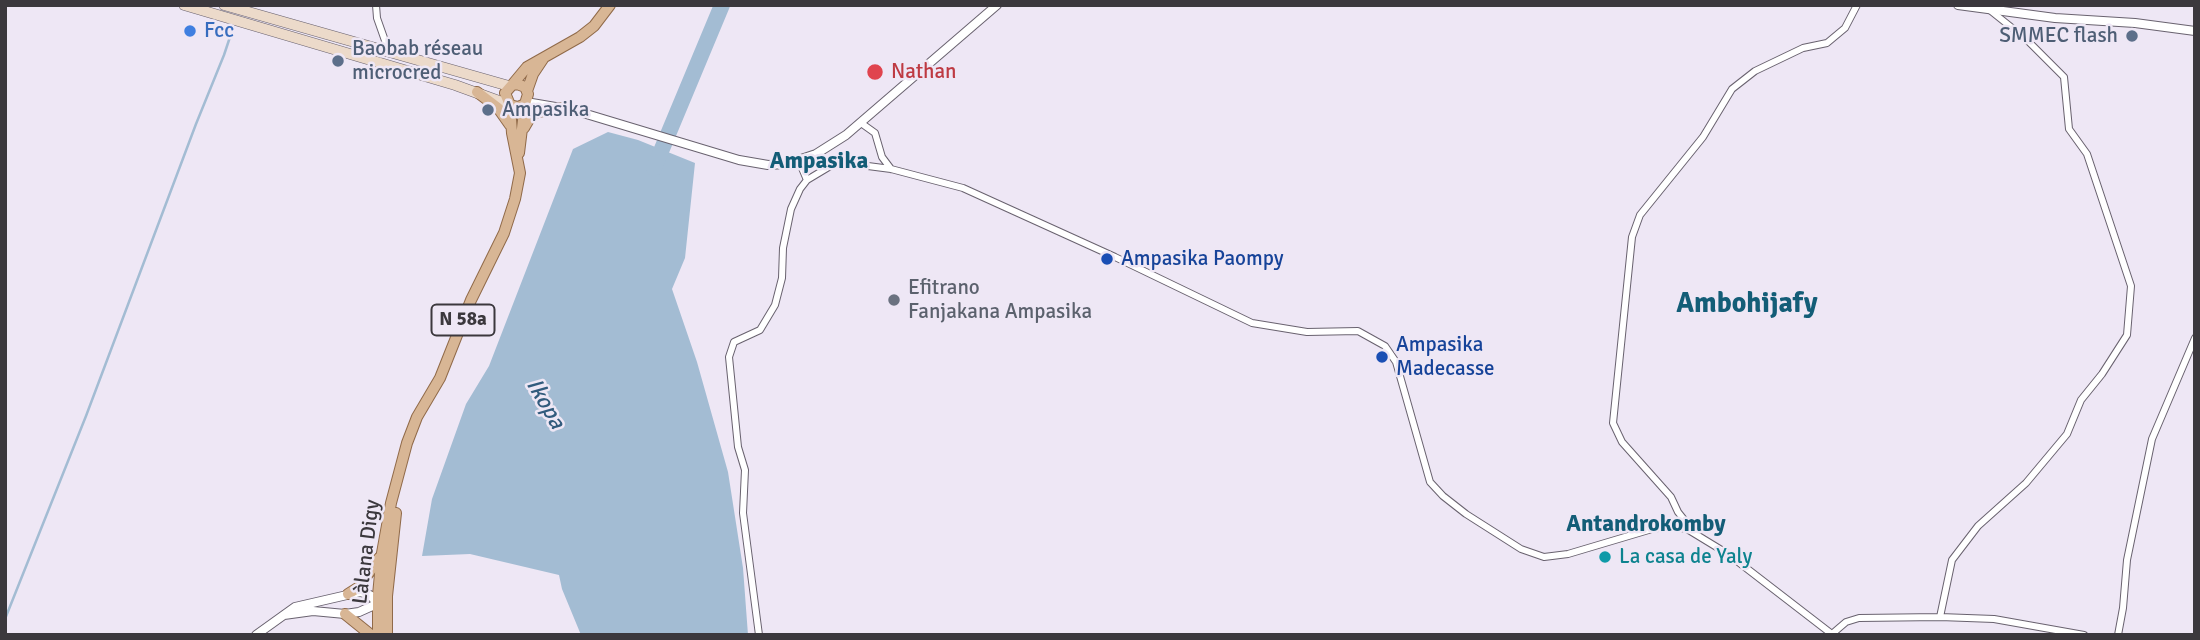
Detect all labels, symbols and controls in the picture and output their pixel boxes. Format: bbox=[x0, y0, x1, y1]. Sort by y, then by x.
place label: Fcc bbox=[204, 18, 234, 44]
marker: Fcc bbox=[182, 23, 198, 39]
place label: SMMEC flash bbox=[1999, 23, 2118, 49]
marker: SMMEC flash bbox=[2124, 28, 2140, 44]
place label: Baobab réseau microcred bbox=[352, 36, 483, 86]
marker: Baobab réseau microcred bbox=[330, 53, 346, 69]
place label: Nathan bbox=[891, 59, 957, 85]
marker: Nathan bbox=[865, 62, 885, 82]
place label: Ampasika bbox=[502, 97, 589, 123]
marker: Ampasika bbox=[480, 102, 496, 118]
district label: Ampasika bbox=[770, 148, 868, 176]
place label: Ampasika Paompy bbox=[1121, 246, 1284, 272]
marker: Ampasika Paompy bbox=[1099, 251, 1115, 267]
place label: Efitrano Fanjakana Ampasika bbox=[908, 275, 1092, 325]
district label: Ambohijafy bbox=[1676, 288, 1818, 322]
marker: Efitrano Fanjakana Ampasika bbox=[886, 292, 902, 308]
road number: N 58a bbox=[432, 304, 494, 336]
place label: Ampasika Madecasse bbox=[1396, 332, 1495, 382]
marker: Ampasika Madecasse bbox=[1374, 349, 1390, 365]
water label: Ikopa bbox=[520, 374, 570, 434]
street label: Làlana Digy bbox=[348, 498, 386, 606]
district label: Antandrokomby bbox=[1566, 511, 1726, 539]
place label: La casa de Yaly bbox=[1619, 544, 1752, 570]
marker: La casa de Yaly bbox=[1597, 549, 1613, 565]

